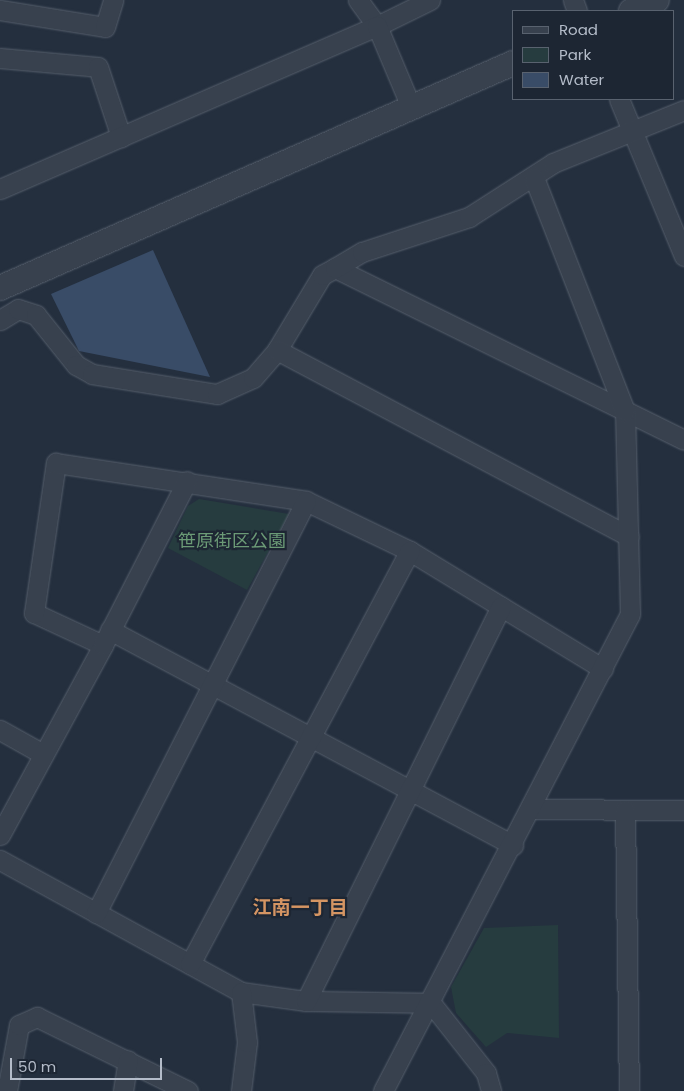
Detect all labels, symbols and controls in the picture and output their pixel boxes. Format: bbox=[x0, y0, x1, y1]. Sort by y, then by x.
legend bbox=[512, 10, 674, 100]
text: Road bbox=[559, 19, 598, 40]
text: Park bbox=[559, 44, 591, 65]
text: Water bbox=[559, 69, 604, 90]
park label: 笹原街区公園 bbox=[178, 530, 286, 552]
district label: 江南一丁目 bbox=[253, 897, 347, 919]
scale bar bbox=[12, 1048, 165, 1080]
text: 50 m bbox=[18, 1056, 56, 1077]

